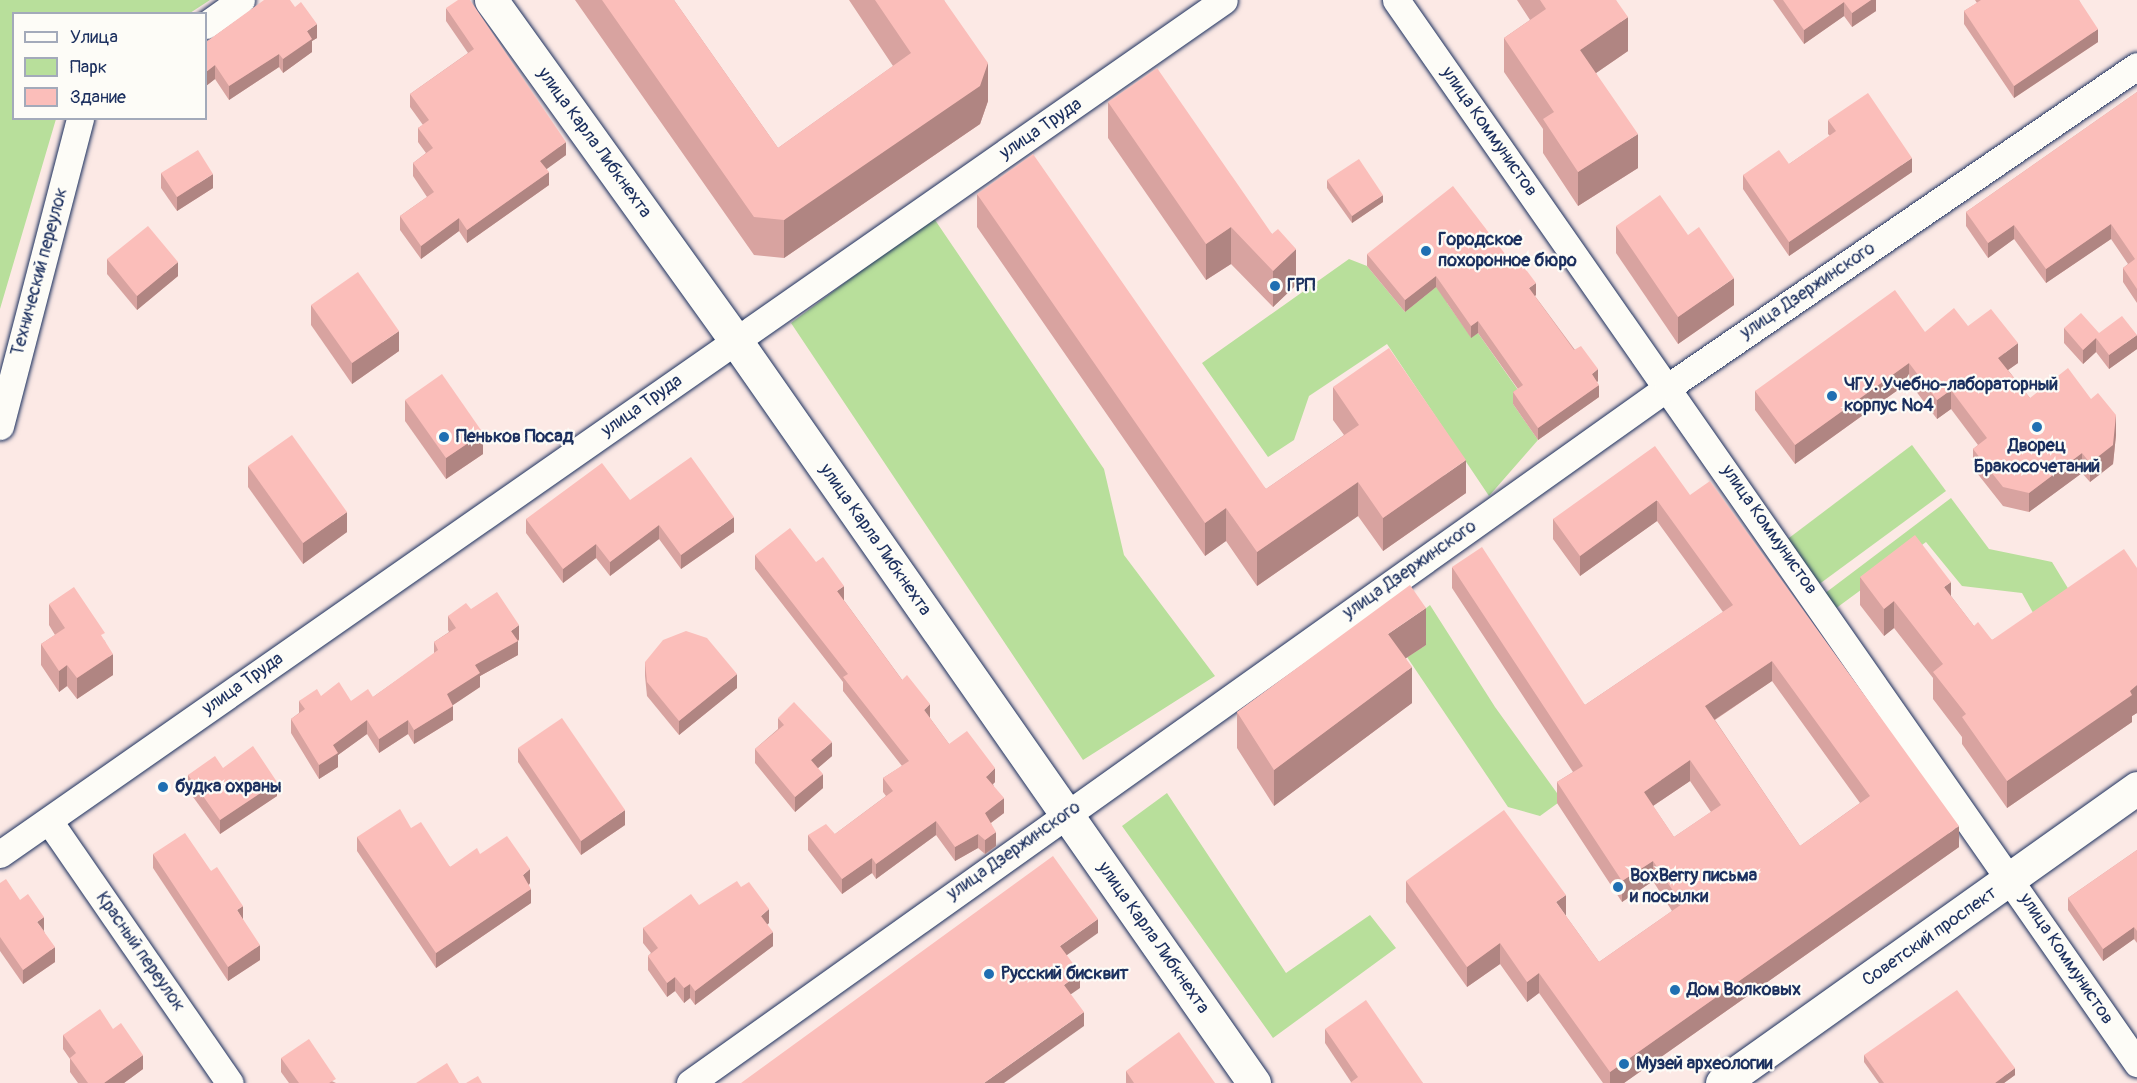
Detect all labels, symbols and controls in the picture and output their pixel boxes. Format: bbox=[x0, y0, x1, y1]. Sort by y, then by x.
legend bbox=[12, 12, 207, 120]
text: Улица bbox=[70, 26, 118, 49]
text: Парк bbox=[70, 56, 107, 79]
street label: улица Коммунистов bbox=[1436, 63, 1542, 201]
street label: улица Карла Либкнехта bbox=[532, 64, 656, 222]
text: Здание bbox=[70, 86, 126, 109]
street label: улица Труда bbox=[996, 94, 1086, 164]
street label: Технический переулок bbox=[7, 185, 73, 359]
place label: Городское похоронное бюро bbox=[1438, 230, 1577, 272]
street label: улица Дзержинского bbox=[1736, 238, 1880, 344]
marker: Городское похоронное бюро bbox=[1419, 244, 1433, 258]
place label: ГРП bbox=[1287, 275, 1315, 297]
marker: ГРП bbox=[1268, 279, 1282, 293]
street label: улица Труда bbox=[597, 370, 687, 442]
place label: ЧГУ. Учебно-лабораторный корпус №4 bbox=[1844, 375, 2058, 418]
marker: ЧГУ. Учебно-лабораторный корпус №4 bbox=[1825, 389, 1839, 403]
marker: Дворец Бракосочетаний bbox=[2030, 420, 2044, 434]
place label: Пеньков Посад bbox=[456, 426, 573, 448]
marker: Пеньков Посад bbox=[437, 430, 451, 444]
place label: Дворец Бракосочетаний bbox=[1974, 436, 2100, 478]
street label: улица Карла Либкнехта bbox=[814, 460, 936, 620]
street label: улица Коммунистов bbox=[1716, 461, 1822, 599]
street label: улица Дзержинского bbox=[1339, 516, 1481, 624]
street label: улица Труда bbox=[198, 648, 288, 720]
place label: будка охраны bbox=[175, 776, 281, 798]
marker: будка охраны bbox=[156, 780, 170, 794]
street label: улица Дзержинского bbox=[943, 797, 1085, 905]
street label: улица Карла Либкнехта bbox=[1092, 858, 1214, 1018]
place label: BoxBerry письма и посылки bbox=[1630, 866, 1757, 908]
marker: BoxBerry письма и посылки bbox=[1611, 880, 1625, 894]
street label: Советский проспект bbox=[1859, 882, 2001, 992]
street label: Красный переулок bbox=[91, 888, 189, 1016]
street label: улица Коммунистов bbox=[2014, 889, 2118, 1029]
place label: Русский бисквит bbox=[1001, 963, 1128, 985]
marker: Русский бисквит bbox=[982, 967, 996, 981]
place label: Дом Волковых bbox=[1687, 979, 1801, 1001]
marker: Дом Волковых bbox=[1668, 983, 1682, 997]
place label: Музей археологии bbox=[1636, 1053, 1772, 1075]
marker: Музей археологии bbox=[1617, 1057, 1631, 1071]

